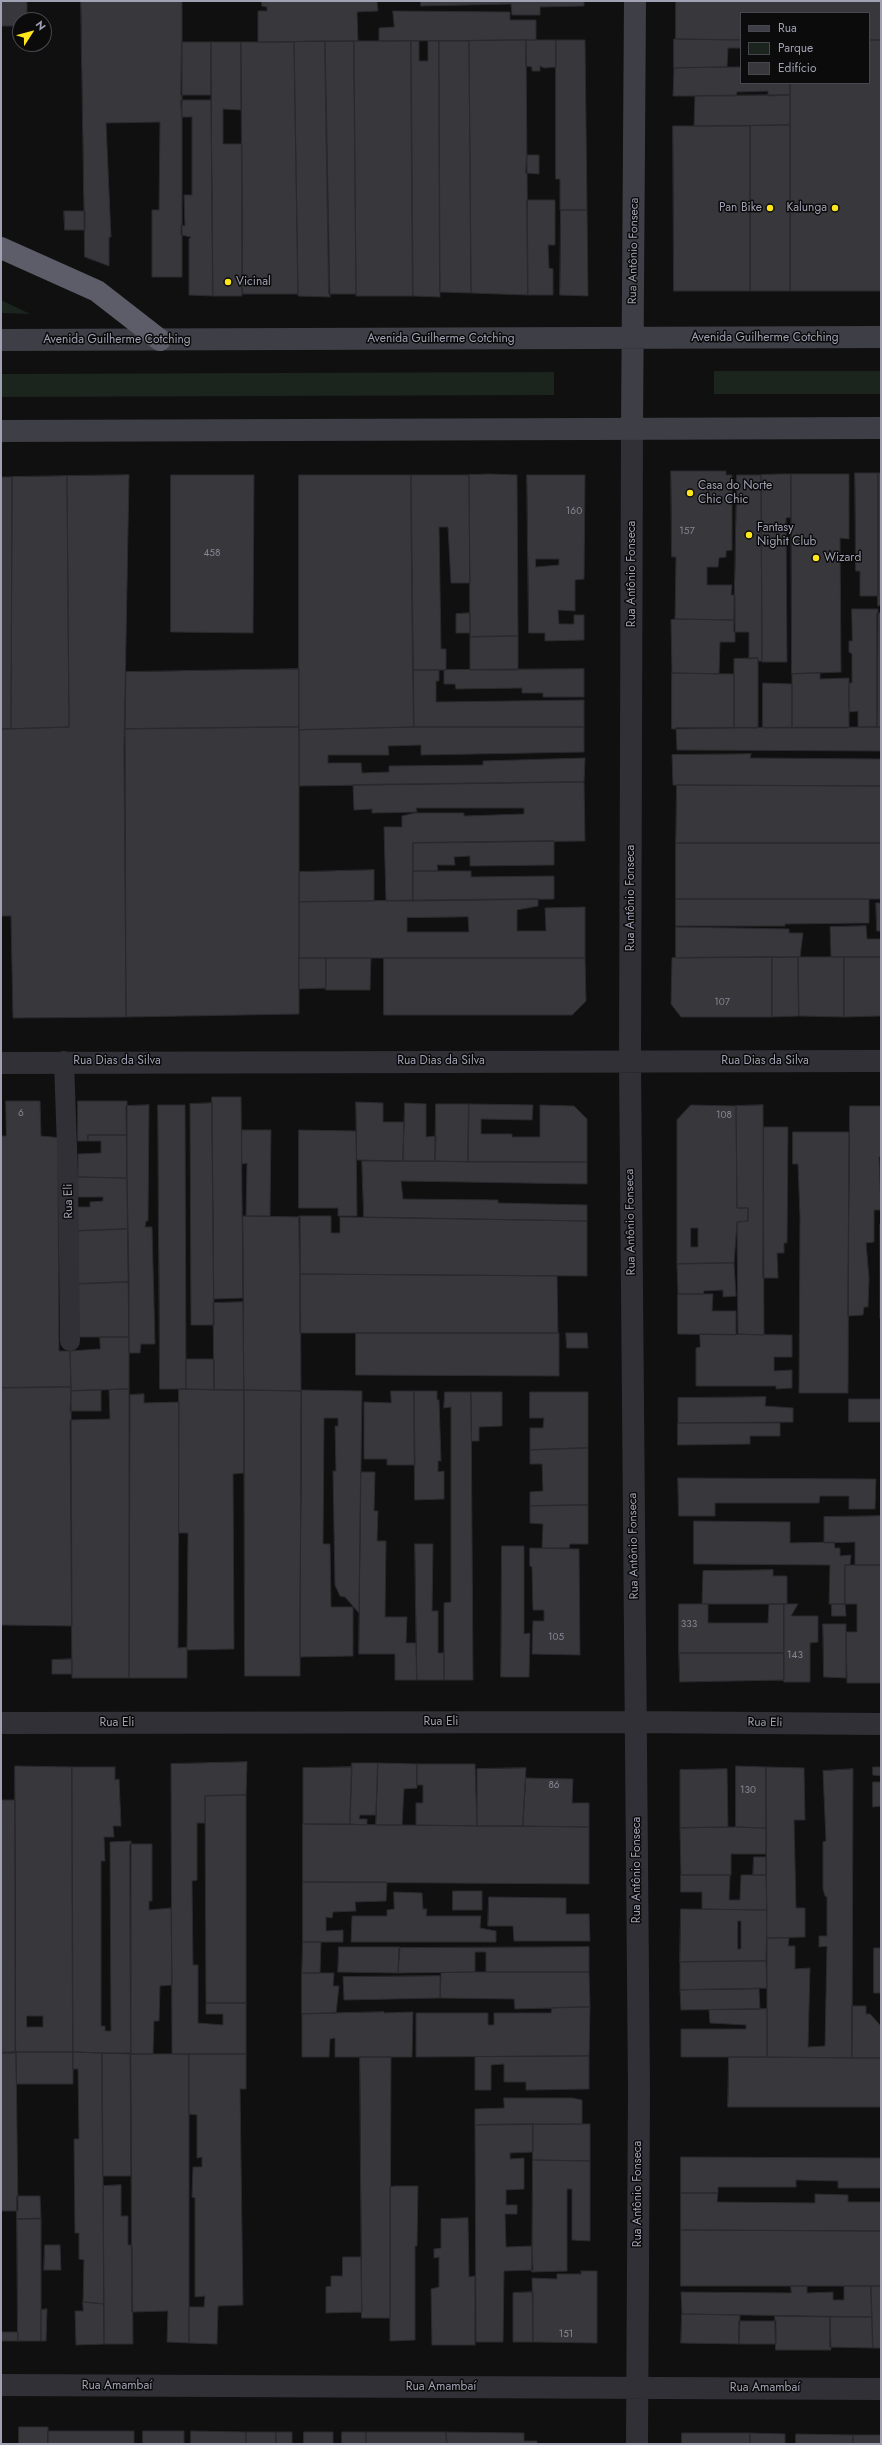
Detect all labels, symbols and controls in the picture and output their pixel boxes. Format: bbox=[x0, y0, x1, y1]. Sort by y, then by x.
north arrow bbox=[12, 12, 52, 52]
legend bbox=[740, 12, 870, 84]
text: N bbox=[32, 17, 50, 34]
text: Rua bbox=[778, 19, 797, 37]
text: Parque bbox=[778, 39, 813, 57]
text: Edifício bbox=[778, 59, 817, 77]
street label: Rua Antônio Fonseca bbox=[626, 198, 642, 304]
place label: Pan Bike bbox=[719, 201, 762, 215]
place label: Kalunga bbox=[786, 201, 827, 215]
marker: Pan Bike bbox=[765, 203, 775, 213]
marker: Kalunga bbox=[830, 203, 840, 213]
place label: Vicinal bbox=[236, 275, 271, 289]
marker: Vicinal bbox=[223, 277, 233, 287]
street label: Avenida Guilherme Cotching bbox=[691, 331, 839, 345]
street label: Avenida Guilherme Cotching bbox=[367, 332, 515, 346]
street label: Avenida Guilherme Cotching bbox=[43, 333, 191, 347]
place label: Casa do Norte Chic Chic bbox=[698, 479, 772, 507]
marker: Casa do Norte Chic Chic bbox=[685, 488, 695, 498]
house number: 160 bbox=[566, 506, 582, 518]
street label: Rua Antônio Fonseca bbox=[625, 521, 639, 627]
place label: Fantasy Nighit Club bbox=[757, 521, 816, 549]
house number: 157 bbox=[679, 526, 695, 538]
marker: Fantasy Nighit Club bbox=[744, 530, 754, 540]
house number: 458 bbox=[204, 548, 220, 560]
place label: Wizard bbox=[824, 551, 861, 565]
marker: Wizard bbox=[811, 553, 821, 563]
street label: Rua Antônio Fonseca bbox=[624, 845, 638, 951]
house number: 107 bbox=[714, 997, 730, 1009]
street label: Rua Dias da Silva bbox=[73, 1054, 161, 1068]
street label: Rua Dias da Silva bbox=[397, 1054, 485, 1068]
street label: Rua Dias da Silva bbox=[721, 1054, 809, 1068]
house number: 6 bbox=[18, 1108, 24, 1120]
house number: 108 bbox=[716, 1110, 732, 1122]
street label: Rua Antônio Fonseca bbox=[623, 1169, 639, 1275]
street label: Rua Eli bbox=[61, 1183, 77, 1219]
street label: Rua Antônio Fonseca bbox=[626, 1493, 642, 1599]
house number: 333 bbox=[681, 1619, 697, 1631]
house number: 105 bbox=[548, 1632, 564, 1644]
house number: 143 bbox=[787, 1650, 803, 1662]
street label: Rua Eli bbox=[424, 1715, 458, 1729]
street label: Rua Eli bbox=[747, 1715, 783, 1731]
street label: Rua Eli bbox=[100, 1716, 134, 1730]
house number: 86 bbox=[548, 1780, 560, 1792]
house number: 130 bbox=[740, 1785, 756, 1797]
street label: Rua Antônio Fonseca bbox=[630, 1817, 644, 1923]
street label: Rua Antônio Fonseca bbox=[631, 2141, 645, 2247]
house number: 151 bbox=[559, 2329, 573, 2341]
street label: Rua Amambaí bbox=[82, 2379, 152, 2393]
street label: Rua Amambaí bbox=[406, 2380, 476, 2394]
street label: Rua Amambaí bbox=[730, 2381, 800, 2395]

